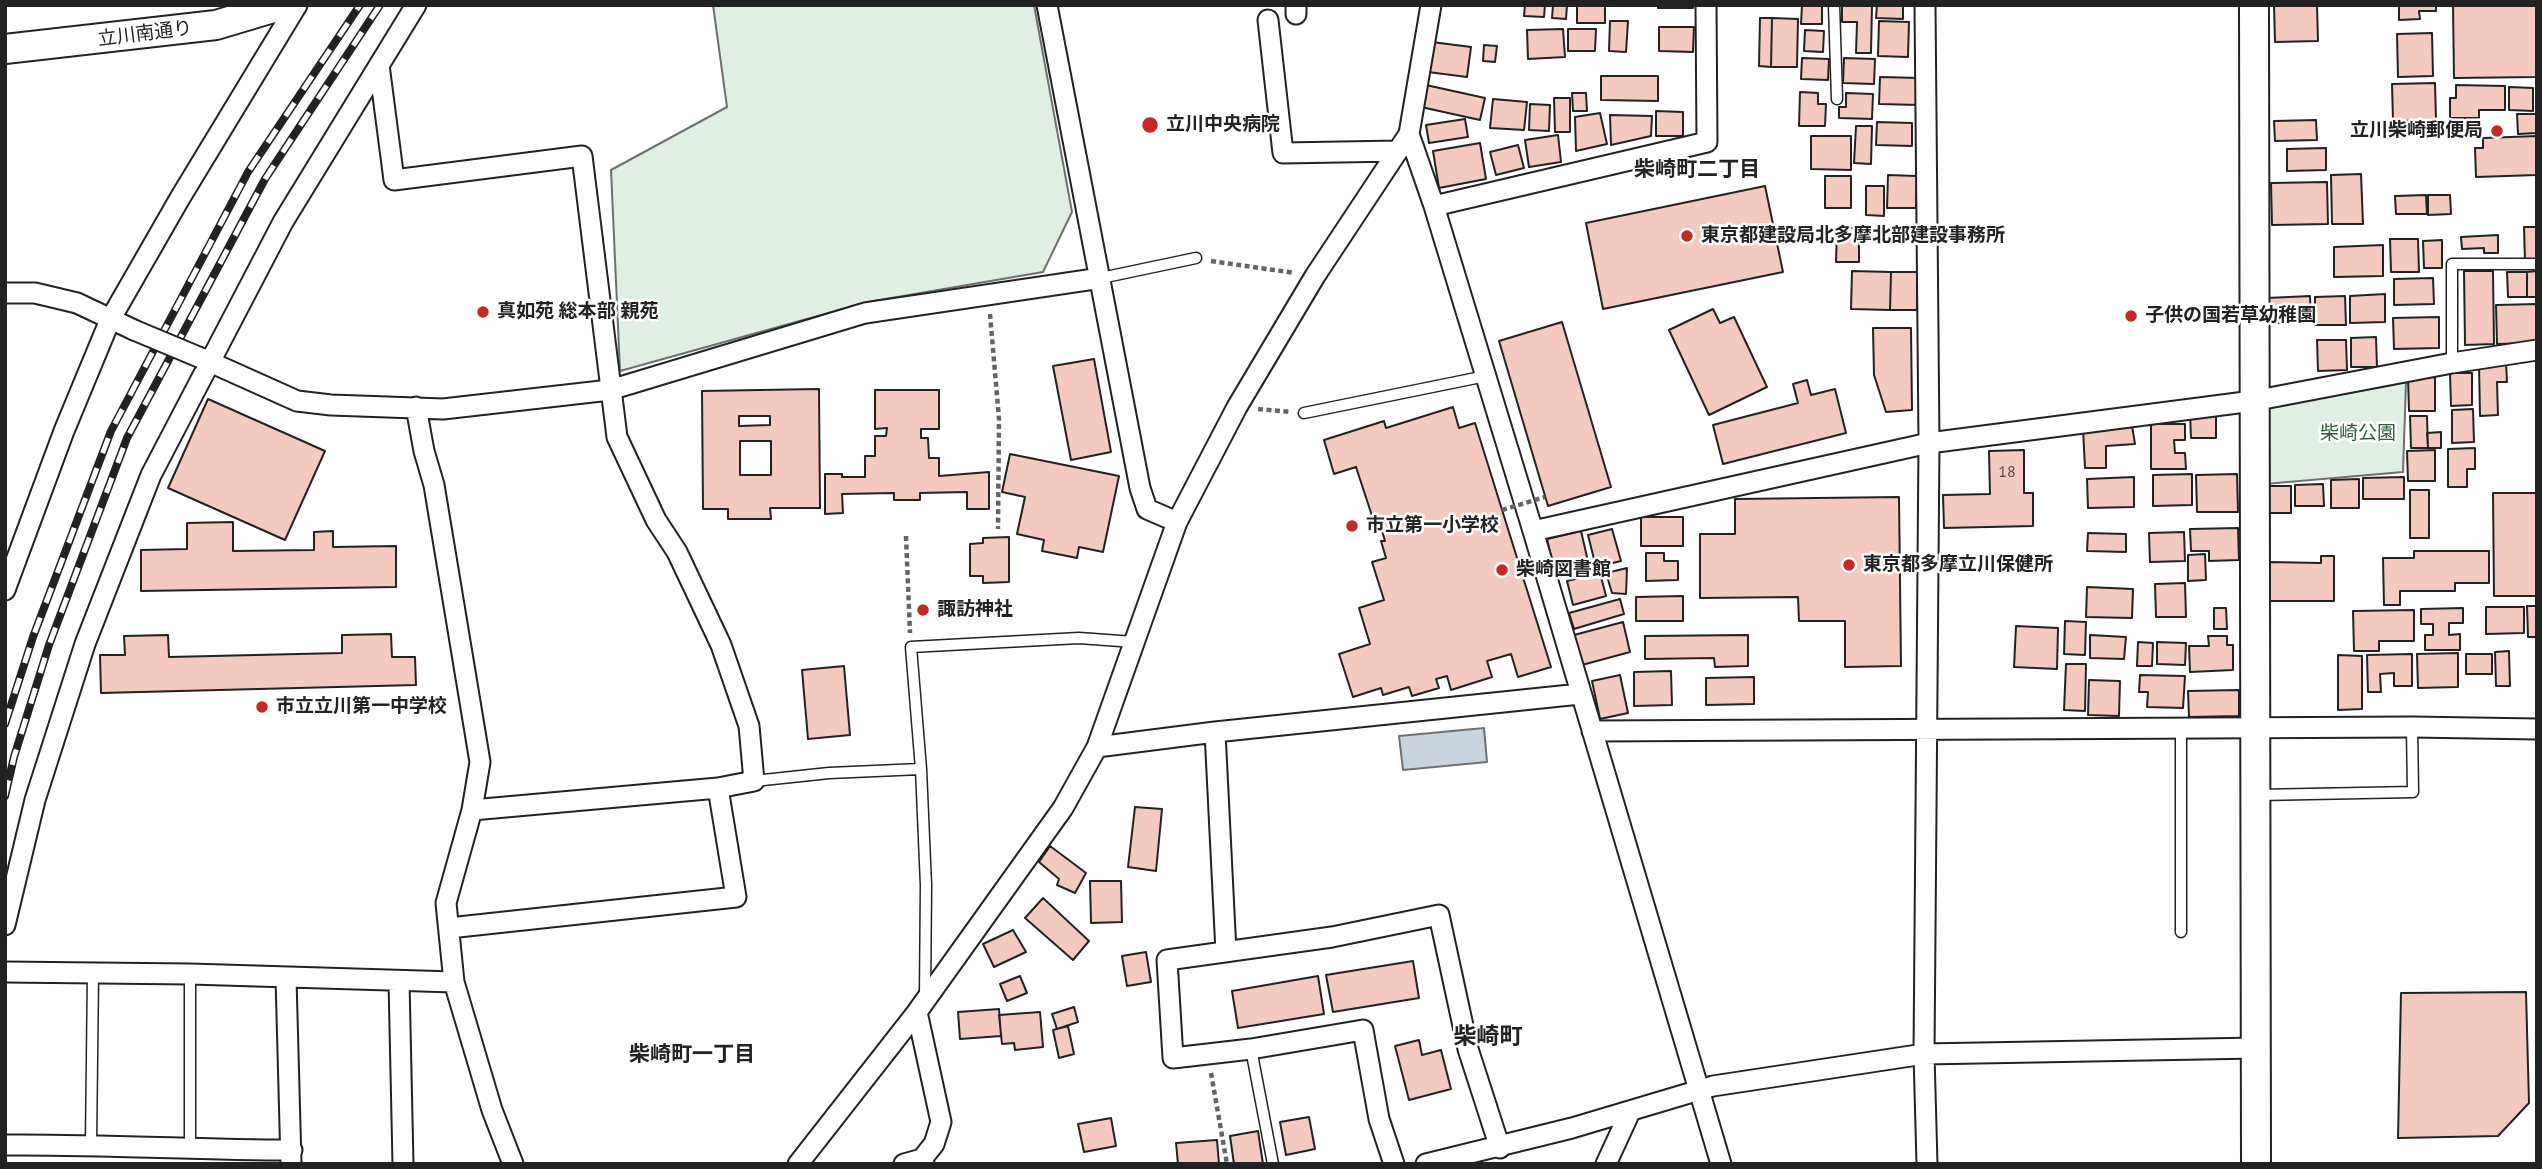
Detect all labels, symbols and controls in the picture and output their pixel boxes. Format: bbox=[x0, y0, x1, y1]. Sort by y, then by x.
street label: 立川南通り bbox=[96, 17, 194, 51]
place label: 立川中央病院 bbox=[1166, 114, 1280, 136]
marker: 立川中央病院 bbox=[1140, 115, 1160, 135]
place label: 立川柴崎郵便局 bbox=[2350, 120, 2483, 142]
marker: 立川柴崎郵便局 bbox=[2489, 123, 2505, 139]
district label: 柴崎町二丁目 bbox=[1634, 157, 1760, 183]
place label: 東京都建設局北多摩北部建設事務所 bbox=[1701, 225, 2005, 247]
marker: 東京都建設局北多摩北部建設事務所 bbox=[1679, 228, 1695, 244]
place label: 真如苑 総本部 親苑 bbox=[497, 301, 659, 323]
marker: 真如苑 総本部 親苑 bbox=[475, 304, 491, 320]
place label: 子供の国若草幼稚園 bbox=[2145, 305, 2316, 327]
marker: 子供の国若草幼稚園 bbox=[2123, 308, 2139, 324]
park label: 柴崎公園 bbox=[2320, 423, 2396, 445]
house number: 18 bbox=[1998, 462, 2016, 482]
place label: 市立第一小学校 bbox=[1366, 515, 1499, 537]
marker: 市立第一小学校 bbox=[1344, 518, 1360, 534]
place label: 東京都多摩立川保健所 bbox=[1863, 554, 2053, 576]
marker: 東京都多摩立川保健所 bbox=[1841, 557, 1857, 573]
place label: 柴崎図書館 bbox=[1516, 559, 1611, 581]
marker: 柴崎図書館 bbox=[1494, 562, 1510, 578]
place label: 諏訪神社 bbox=[937, 599, 1013, 621]
marker: 諏訪神社 bbox=[915, 602, 931, 618]
place label: 市立立川第一中学校 bbox=[276, 696, 447, 718]
marker: 市立立川第一中学校 bbox=[254, 699, 270, 715]
district label: 柴崎町 bbox=[1454, 1023, 1522, 1051]
district label: 柴崎町一丁目 bbox=[629, 1042, 755, 1068]

